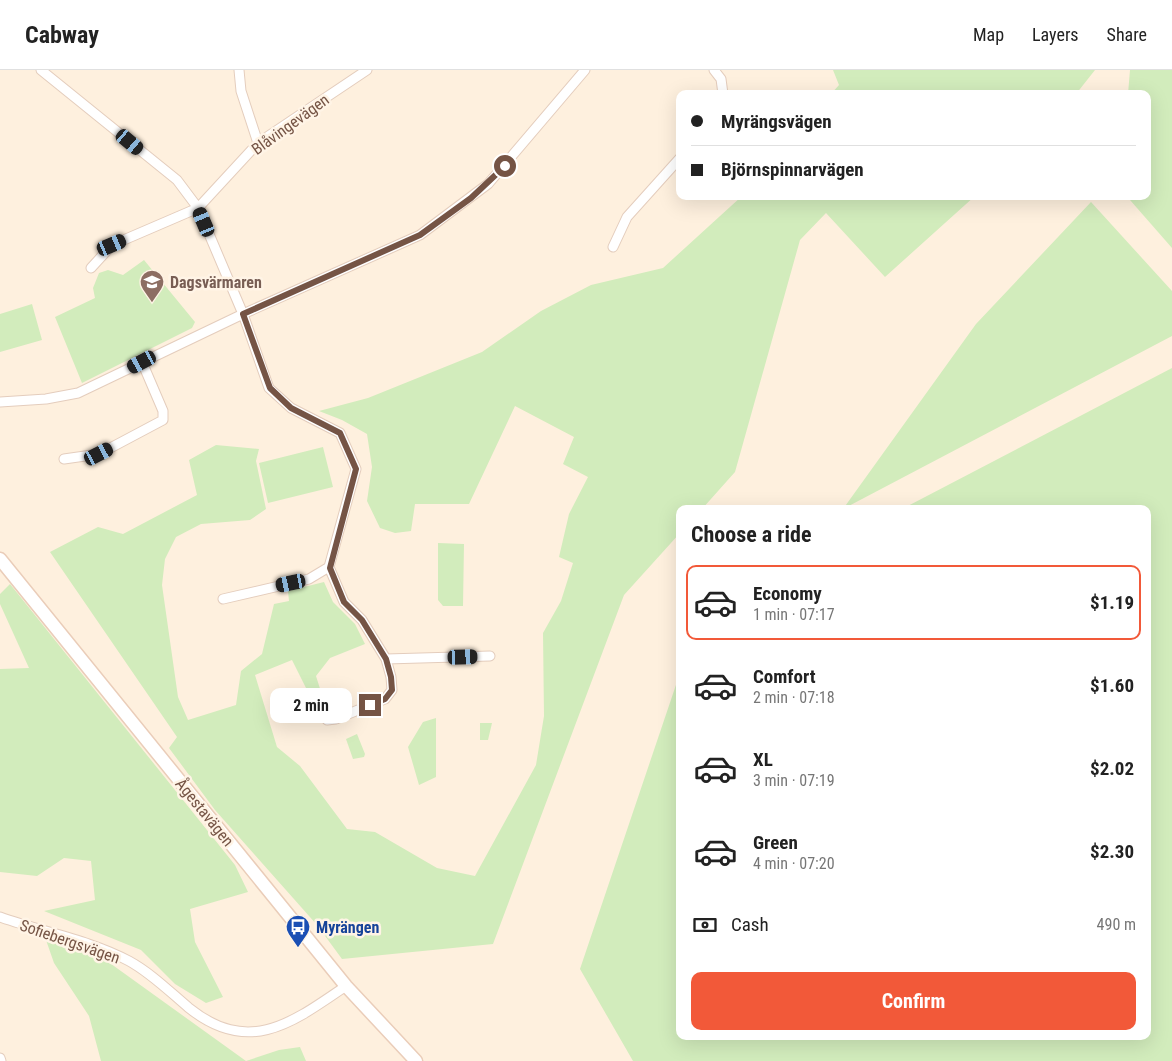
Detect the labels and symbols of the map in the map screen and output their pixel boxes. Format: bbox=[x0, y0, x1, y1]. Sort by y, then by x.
street label: Blåvingevägen bbox=[248, 90, 333, 159]
car bbox=[113, 127, 146, 157]
route start bbox=[494, 155, 516, 177]
car bbox=[191, 205, 216, 239]
car bbox=[95, 232, 128, 258]
school or university icon: Dagsvärmaren bbox=[139, 269, 165, 303]
place label: Dagsvärmaren bbox=[170, 273, 262, 292]
car bbox=[125, 348, 158, 376]
car bbox=[82, 441, 115, 467]
car bbox=[274, 573, 307, 593]
car bbox=[447, 649, 478, 665]
callout: 2 min bbox=[270, 688, 352, 722]
route end bbox=[359, 694, 381, 716]
street label: Ågestavägen bbox=[172, 774, 238, 850]
bus stop icon: Myrängen bbox=[285, 914, 311, 948]
street label: Sofiebergsvägen bbox=[17, 915, 122, 967]
place label: Myrängen bbox=[316, 918, 379, 937]

